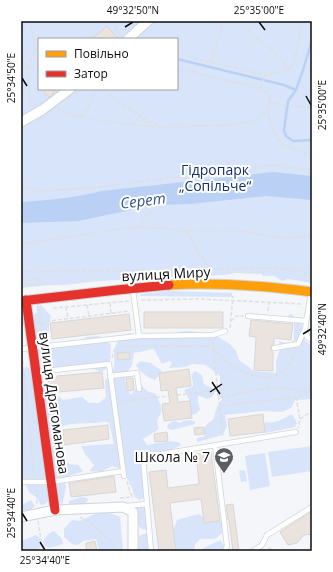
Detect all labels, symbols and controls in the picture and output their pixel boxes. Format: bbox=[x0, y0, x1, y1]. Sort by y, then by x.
text: 49°32'50"N bbox=[107, 3, 159, 17]
text: 25°35'00"E bbox=[234, 3, 284, 17]
legend bbox=[38, 38, 178, 90]
text: Повільно bbox=[74, 45, 129, 62]
text: 25°34'50"E bbox=[4, 53, 18, 103]
text: Затор bbox=[74, 65, 108, 82]
text: 25°35'00"E bbox=[315, 80, 329, 130]
park label: Гідропарк „Сопільче“ bbox=[179, 160, 251, 195]
water label: Серет bbox=[119, 187, 167, 213]
street label: вулиця Миру bbox=[121, 262, 212, 285]
text: 49°32'40"N bbox=[315, 303, 329, 355]
street label: вулиця Драгоманова bbox=[35, 330, 74, 475]
school or university icon: Школа № 7 bbox=[213, 446, 235, 474]
place label: Школа № 7 bbox=[135, 447, 210, 466]
text: 25°34'40"E bbox=[4, 488, 18, 538]
text: 25°34'40"E bbox=[20, 553, 70, 567]

